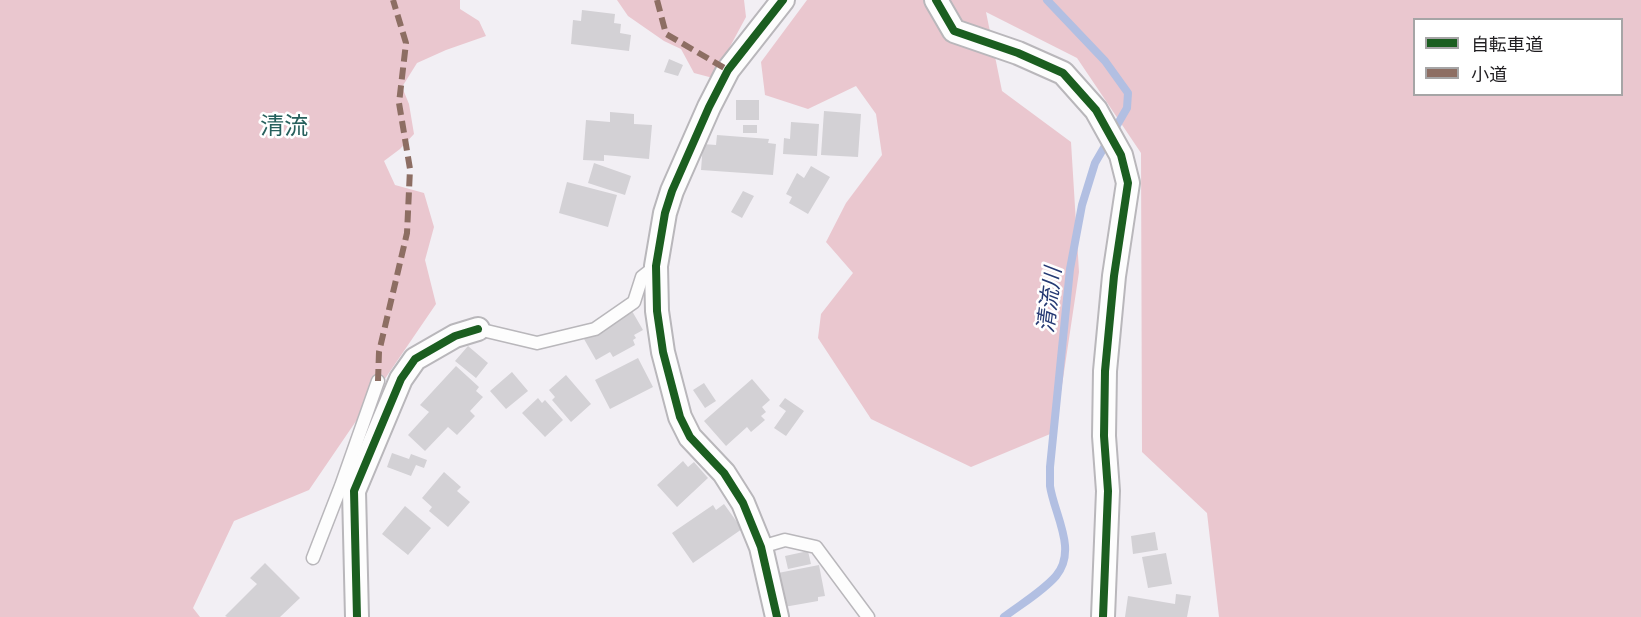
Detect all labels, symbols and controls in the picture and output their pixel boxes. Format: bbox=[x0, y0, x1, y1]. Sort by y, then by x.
legend bbox=[1413, 18, 1623, 96]
text: 自転車道 bbox=[1471, 34, 1543, 55]
text: 小道 bbox=[1471, 64, 1507, 85]
district label: 清流 bbox=[260, 113, 308, 141]
water label: 清流川 bbox=[1033, 266, 1067, 334]

